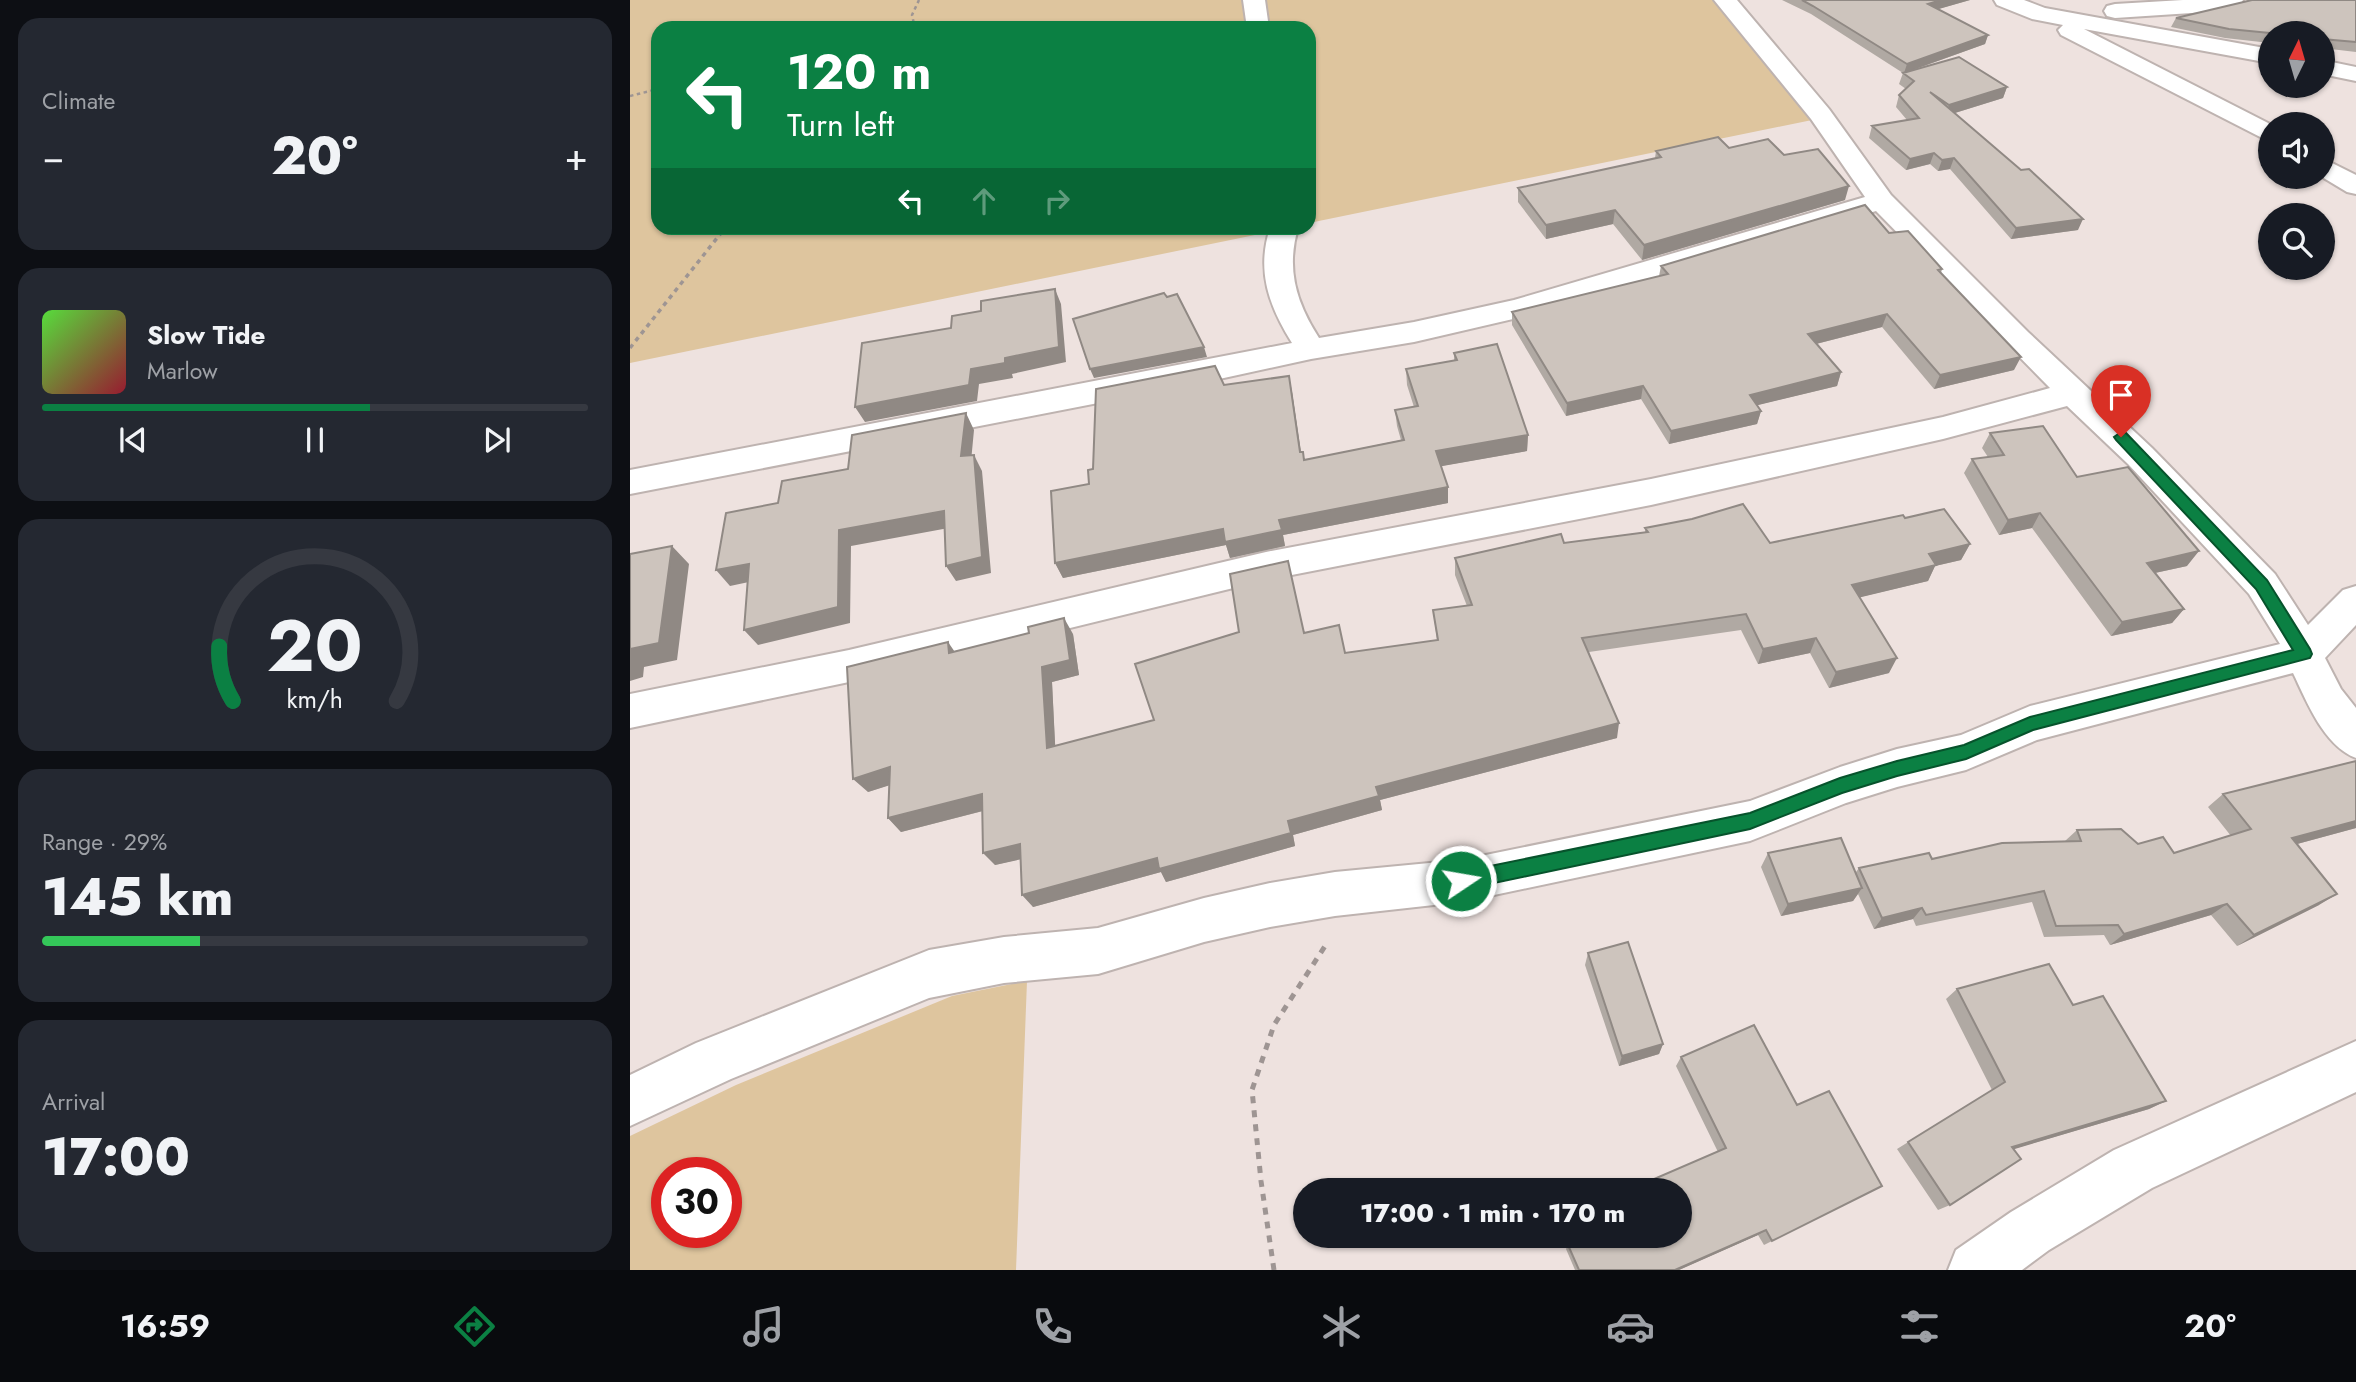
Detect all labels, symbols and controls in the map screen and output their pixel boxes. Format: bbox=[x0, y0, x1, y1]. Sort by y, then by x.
north arrow bbox=[2258, 21, 2334, 98]
map controls bbox=[2258, 21, 2335, 280]
text: 120 m bbox=[787, 37, 931, 107]
icon: left bbox=[672, 49, 763, 140]
text: Climate bbox=[42, 84, 115, 118]
text: Turn left bbox=[787, 102, 894, 148]
button: sound bbox=[2258, 112, 2335, 189]
text: 20° bbox=[271, 118, 358, 194]
text: − bbox=[42, 129, 64, 184]
text: + bbox=[565, 129, 588, 184]
icon: left bbox=[892, 182, 930, 220]
icon: ahead bbox=[965, 182, 1003, 220]
icon: right bbox=[1038, 182, 1076, 220]
button: search bbox=[2258, 203, 2335, 280]
text: Slow Tide bbox=[147, 316, 266, 354]
text: Marlow bbox=[147, 354, 218, 388]
pin bbox=[2091, 365, 2151, 437]
icon: arrive bbox=[2102, 376, 2140, 414]
icon: previous bbox=[114, 421, 152, 459]
icon: pause bbox=[296, 421, 334, 459]
icon: next bbox=[478, 421, 516, 459]
text: 20 bbox=[267, 593, 363, 698]
text: km/h bbox=[287, 681, 343, 717]
text: Range · 29% bbox=[42, 825, 167, 859]
position arrow bbox=[1424, 844, 1498, 918]
text: 145 km bbox=[42, 859, 233, 935]
text: Arrival bbox=[42, 1085, 105, 1119]
text: 17:00 bbox=[42, 1119, 190, 1195]
speed limit sign: 30 bbox=[651, 1157, 742, 1248]
text: 17:00 · 1 min · 170 m bbox=[1360, 1194, 1625, 1232]
icon: directions bbox=[450, 1302, 499, 1351]
icon: music bbox=[739, 1302, 788, 1351]
icon: phone bbox=[1028, 1302, 1077, 1351]
icon: climate bbox=[1317, 1302, 1366, 1351]
icon: car bbox=[1606, 1302, 1655, 1351]
icon: filters bbox=[1895, 1302, 1944, 1351]
text: 16:59 bbox=[120, 1303, 210, 1349]
text: 20° bbox=[2184, 1303, 2236, 1349]

